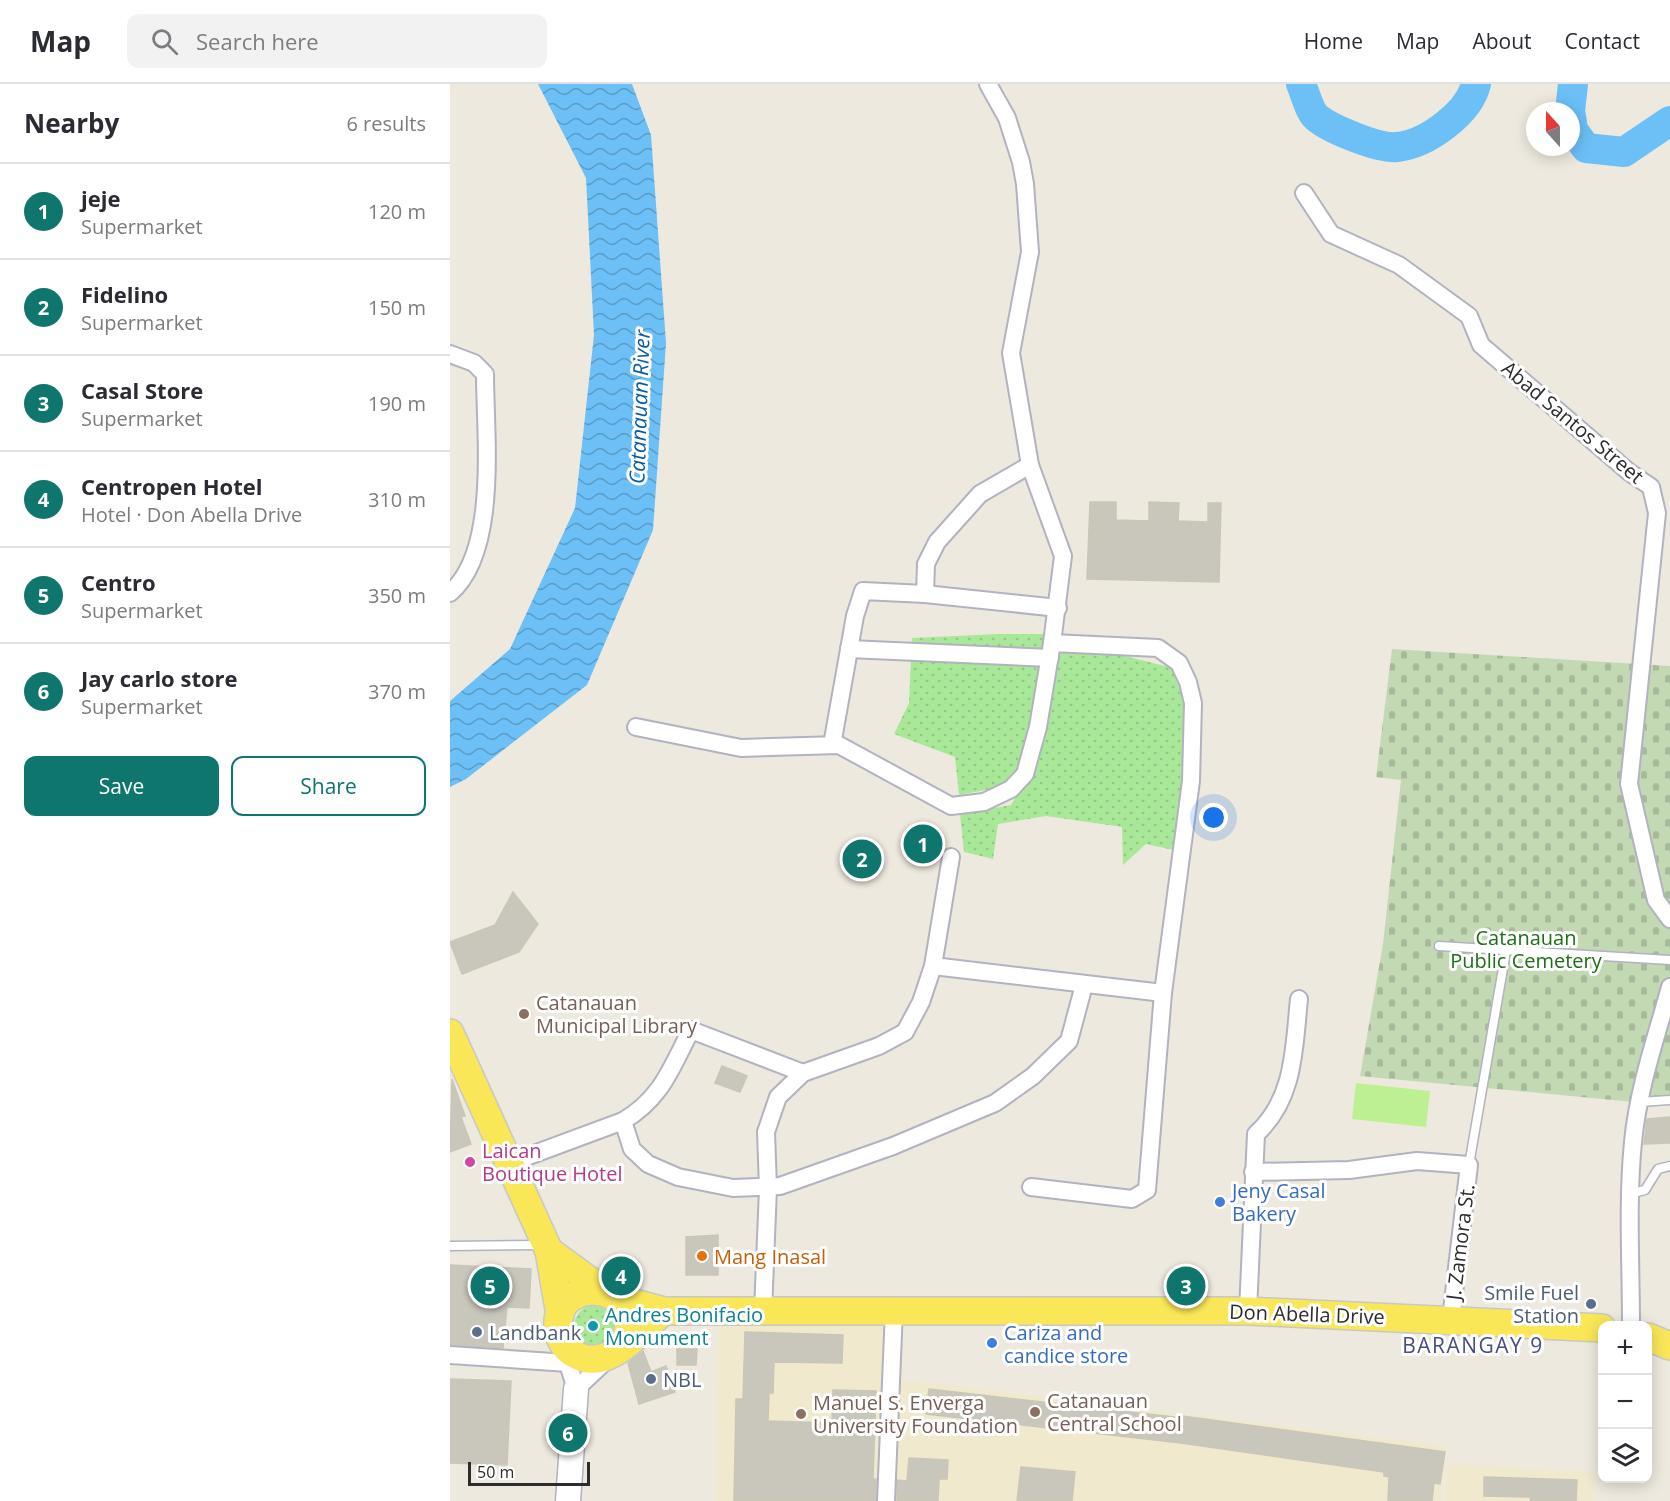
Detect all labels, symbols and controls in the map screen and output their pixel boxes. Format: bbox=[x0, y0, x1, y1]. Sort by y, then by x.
search box bbox=[127, 14, 547, 68]
text: Map bbox=[30, 22, 91, 60]
icon: search bbox=[148, 25, 181, 58]
text: Search here bbox=[196, 26, 319, 56]
text: Home bbox=[1304, 27, 1363, 55]
text: Map bbox=[1396, 27, 1439, 55]
text: About bbox=[1472, 27, 1532, 55]
text: Contact bbox=[1565, 27, 1640, 55]
north arrow bbox=[1526, 102, 1580, 156]
text: Nearby bbox=[24, 105, 119, 141]
text: 6 results bbox=[346, 110, 426, 137]
text: jeje bbox=[81, 183, 120, 213]
text: 1 bbox=[38, 198, 49, 225]
text: 120 m bbox=[368, 198, 426, 225]
text: Supermarket bbox=[81, 213, 203, 240]
text: Fidelino bbox=[81, 279, 168, 309]
text: 2 bbox=[38, 294, 49, 321]
text: 150 m bbox=[368, 294, 426, 321]
text: Supermarket bbox=[81, 309, 203, 336]
water label: Catanauan River bbox=[622, 329, 656, 485]
street label: Abad Santos Street bbox=[1496, 355, 1650, 489]
text: Casal Store bbox=[81, 375, 203, 405]
text: 3 bbox=[38, 390, 49, 417]
text: 190 m bbox=[368, 390, 426, 417]
text: Supermarket bbox=[81, 405, 203, 432]
text: Centropen Hotel bbox=[81, 471, 262, 501]
text: 4 bbox=[38, 486, 49, 513]
text: 310 m bbox=[368, 486, 426, 513]
text: Hotel · Don Abella Drive bbox=[81, 501, 302, 528]
text: Centro bbox=[81, 567, 156, 597]
text: 5 bbox=[38, 582, 49, 609]
text: 350 m bbox=[368, 582, 426, 609]
text: Supermarket bbox=[81, 597, 203, 624]
text: Jay carlo store bbox=[81, 663, 238, 693]
text: 6 bbox=[38, 678, 49, 705]
text: 370 m bbox=[368, 678, 426, 705]
text: Supermarket bbox=[81, 693, 203, 720]
button: Save bbox=[24, 756, 219, 816]
button: Share bbox=[231, 756, 426, 816]
your location bbox=[1199, 803, 1228, 832]
pin: 1 bbox=[904, 822, 942, 867]
pin: 2 bbox=[842, 836, 882, 882]
park label: Catanauan Public Cemetery bbox=[1450, 924, 1603, 974]
place label: Catanauan Municipal Library bbox=[536, 989, 698, 1039]
marker: Catanauan Municipal Library bbox=[517, 1007, 531, 1021]
place label: Laican Boutique Hotel bbox=[482, 1137, 623, 1187]
marker: Laican Boutique Hotel bbox=[463, 1155, 477, 1169]
place label: Jeny Casal Bakery bbox=[1230, 1177, 1326, 1227]
street label: J. Zamora St. bbox=[1439, 1182, 1481, 1304]
marker: Jeny Casal Bakery bbox=[1213, 1195, 1227, 1209]
place label: Mang Inasal bbox=[714, 1243, 826, 1270]
marker: Mang Inasal bbox=[695, 1249, 709, 1263]
pin: 4 bbox=[602, 1254, 640, 1298]
pin: 5 bbox=[470, 1264, 510, 1308]
pin: 3 bbox=[1166, 1264, 1206, 1308]
place label: Smile Fuel Station bbox=[1484, 1279, 1579, 1329]
marker: Smile Fuel Station bbox=[1584, 1297, 1598, 1311]
street label: Don Abella Drive bbox=[1229, 1298, 1385, 1330]
place label: Andres Bonifacio Monument bbox=[605, 1301, 763, 1351]
place label: Landbank bbox=[489, 1319, 582, 1346]
marker: Andres Bonifacio Monument bbox=[586, 1319, 600, 1333]
place label: Cariza and candice store bbox=[1004, 1319, 1128, 1369]
map controls bbox=[1598, 1321, 1652, 1483]
button: + bbox=[1598, 1321, 1652, 1375]
marker: Landbank bbox=[470, 1325, 484, 1339]
district label: BARANGAY 9 bbox=[1402, 1331, 1544, 1359]
marker: Cariza and candice store bbox=[985, 1336, 999, 1350]
place label: NBL bbox=[663, 1366, 701, 1393]
marker: NBL bbox=[644, 1372, 658, 1386]
button: − bbox=[1598, 1375, 1652, 1429]
place label: Catanauan Central School bbox=[1047, 1387, 1182, 1437]
place label: Manuel S. Enverga University Foundation bbox=[813, 1389, 1018, 1439]
marker: Catanauan Central School bbox=[1028, 1405, 1042, 1419]
marker: Manuel S. Enverga University Foundation bbox=[794, 1407, 808, 1421]
pin: 6 bbox=[548, 1410, 588, 1456]
button: layers bbox=[1598, 1429, 1652, 1483]
scale bar bbox=[468, 1459, 590, 1486]
text: 50 m bbox=[477, 1461, 514, 1483]

